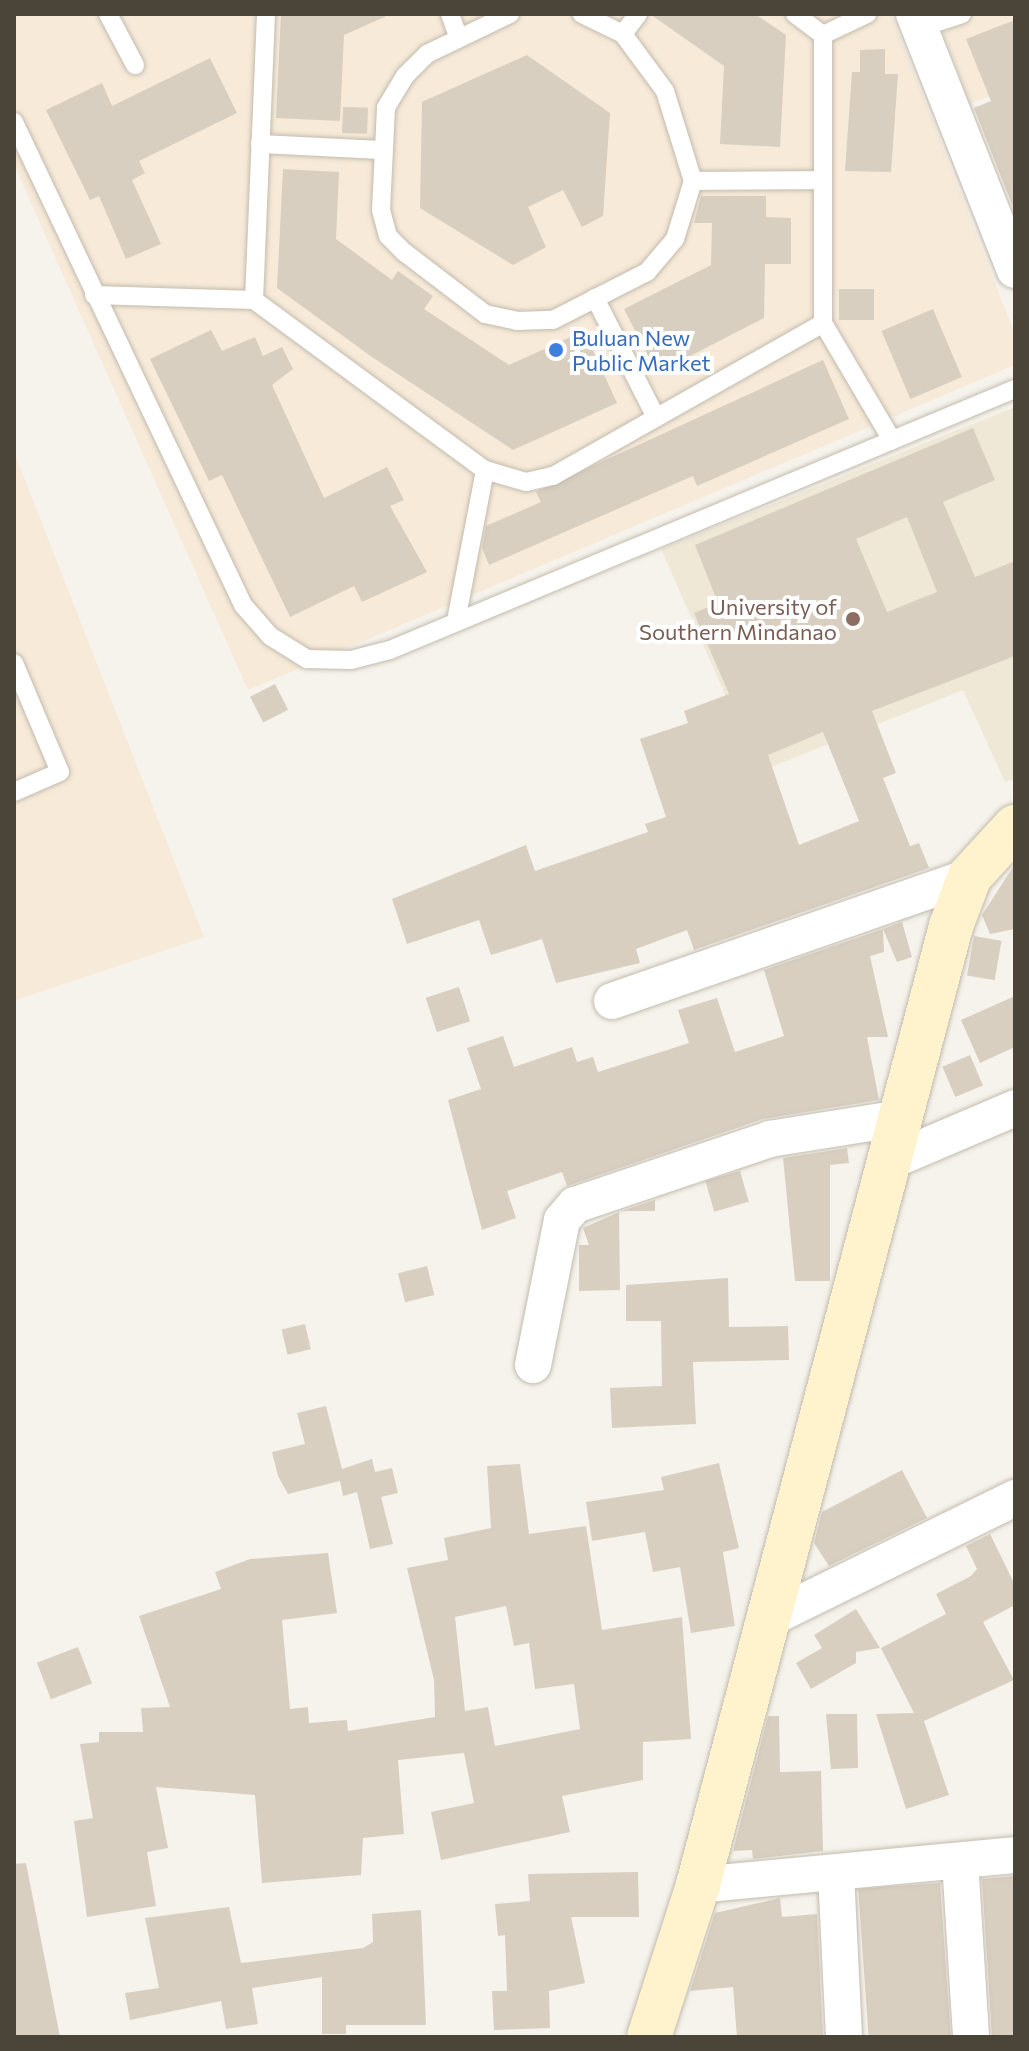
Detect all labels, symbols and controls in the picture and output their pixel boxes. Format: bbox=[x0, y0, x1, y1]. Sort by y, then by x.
place label: Buluan New Public Market bbox=[572, 324, 710, 376]
marker: Buluan New Public Market bbox=[547, 341, 565, 359]
place label: University of Southern Mindanao bbox=[639, 593, 837, 644]
marker: University of Southern Mindanao bbox=[844, 610, 862, 628]

